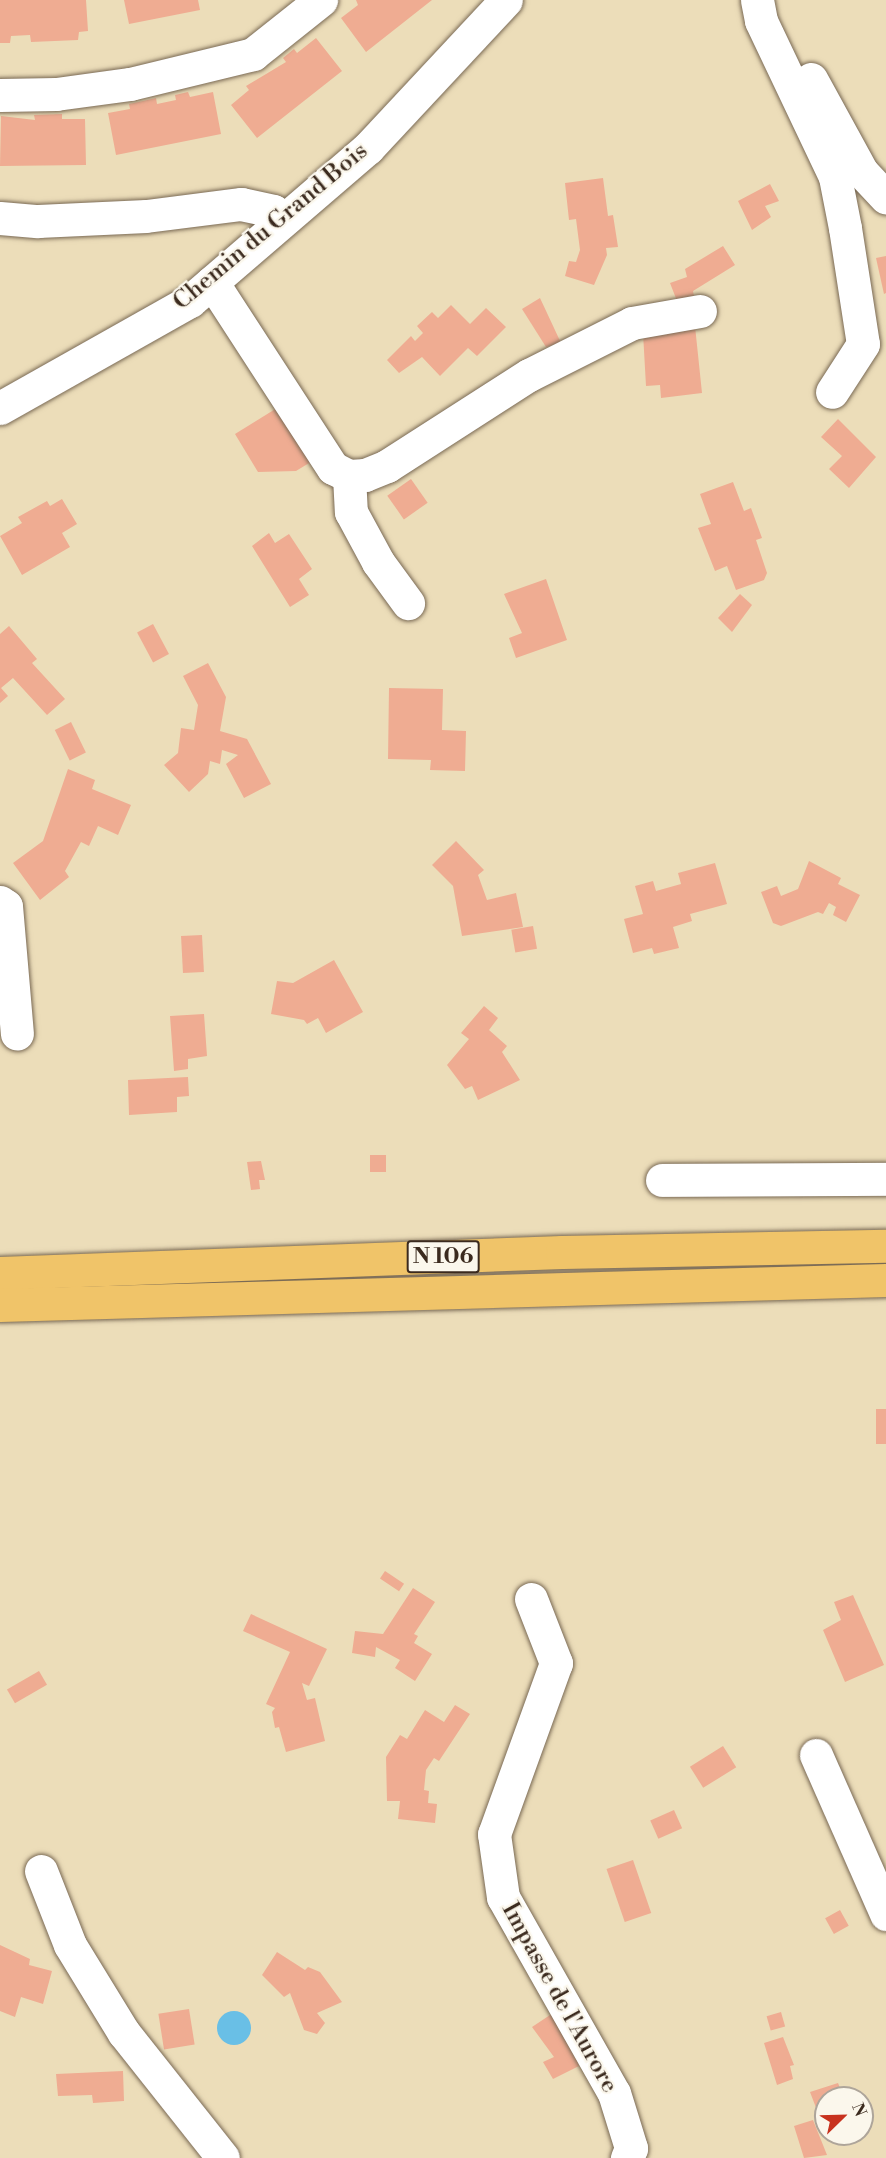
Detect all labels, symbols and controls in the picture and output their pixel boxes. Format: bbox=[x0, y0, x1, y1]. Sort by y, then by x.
street label: Chemin du Grand Bois bbox=[168, 137, 374, 317]
road number: N 106 bbox=[406, 1238, 480, 1276]
street label: Impasse de l'Aurore bbox=[495, 1898, 623, 2098]
north arrow bbox=[814, 2086, 874, 2146]
text: N bbox=[847, 2100, 870, 2119]

